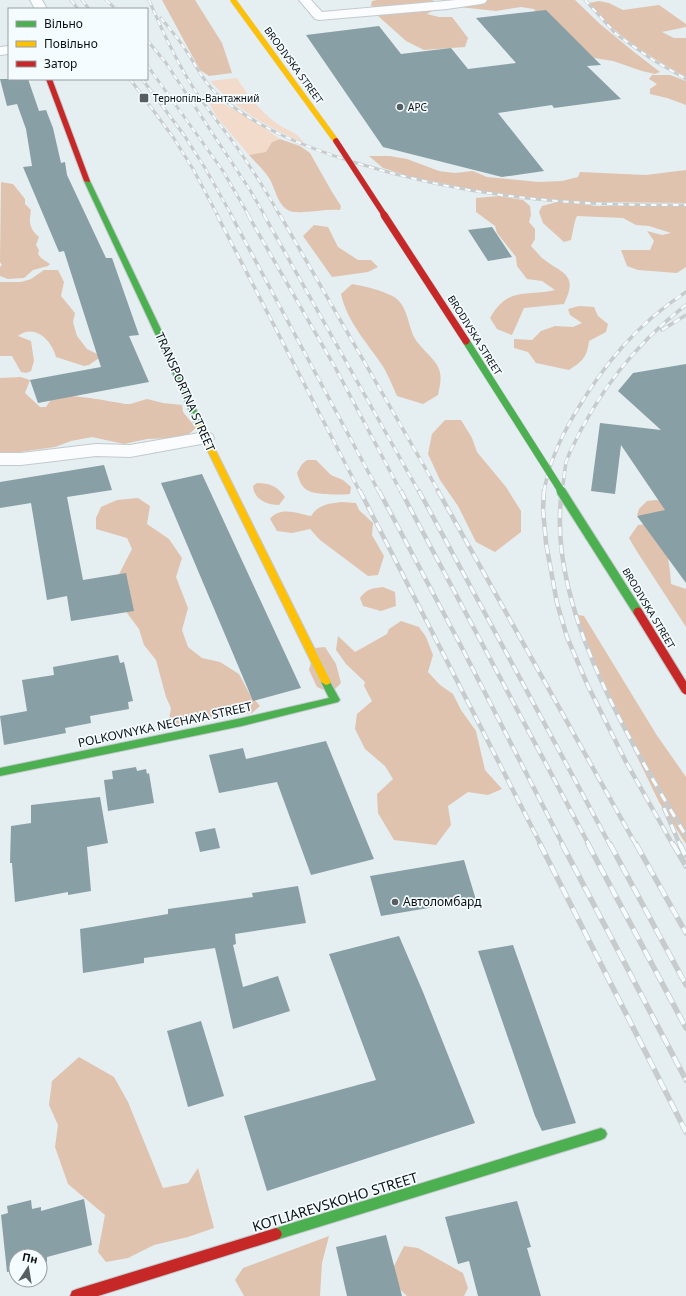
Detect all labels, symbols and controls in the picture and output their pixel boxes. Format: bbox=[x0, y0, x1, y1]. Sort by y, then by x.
legend bbox=[8, 8, 148, 80]
text: Вільно bbox=[44, 15, 83, 32]
street label: BRODIVSKA STREET bbox=[261, 24, 327, 107]
text: Повільно bbox=[44, 35, 98, 52]
text: Затор bbox=[44, 55, 77, 72]
place label: Тернопіль-Вантажний bbox=[153, 91, 259, 105]
marker: Тернопіль-Вантажний bbox=[138, 92, 150, 104]
place label: АРС bbox=[408, 100, 427, 114]
marker: АРС bbox=[395, 102, 405, 112]
street label: BRODIVSKA STREET bbox=[445, 292, 506, 378]
street label: TRANSPORTNA STREET bbox=[151, 329, 220, 454]
street label: BRODIVSKA STREET bbox=[619, 565, 679, 651]
street label: POLKOVNYKA NECHAYA STREET bbox=[76, 698, 254, 751]
place label: Автоломбард bbox=[403, 893, 482, 910]
marker: Автоломбард bbox=[390, 897, 400, 907]
street label: KOTLIAREVSKOHO STREET bbox=[250, 1167, 420, 1236]
north arrow bbox=[8, 1248, 48, 1288]
text: Пн bbox=[21, 1249, 39, 1267]

